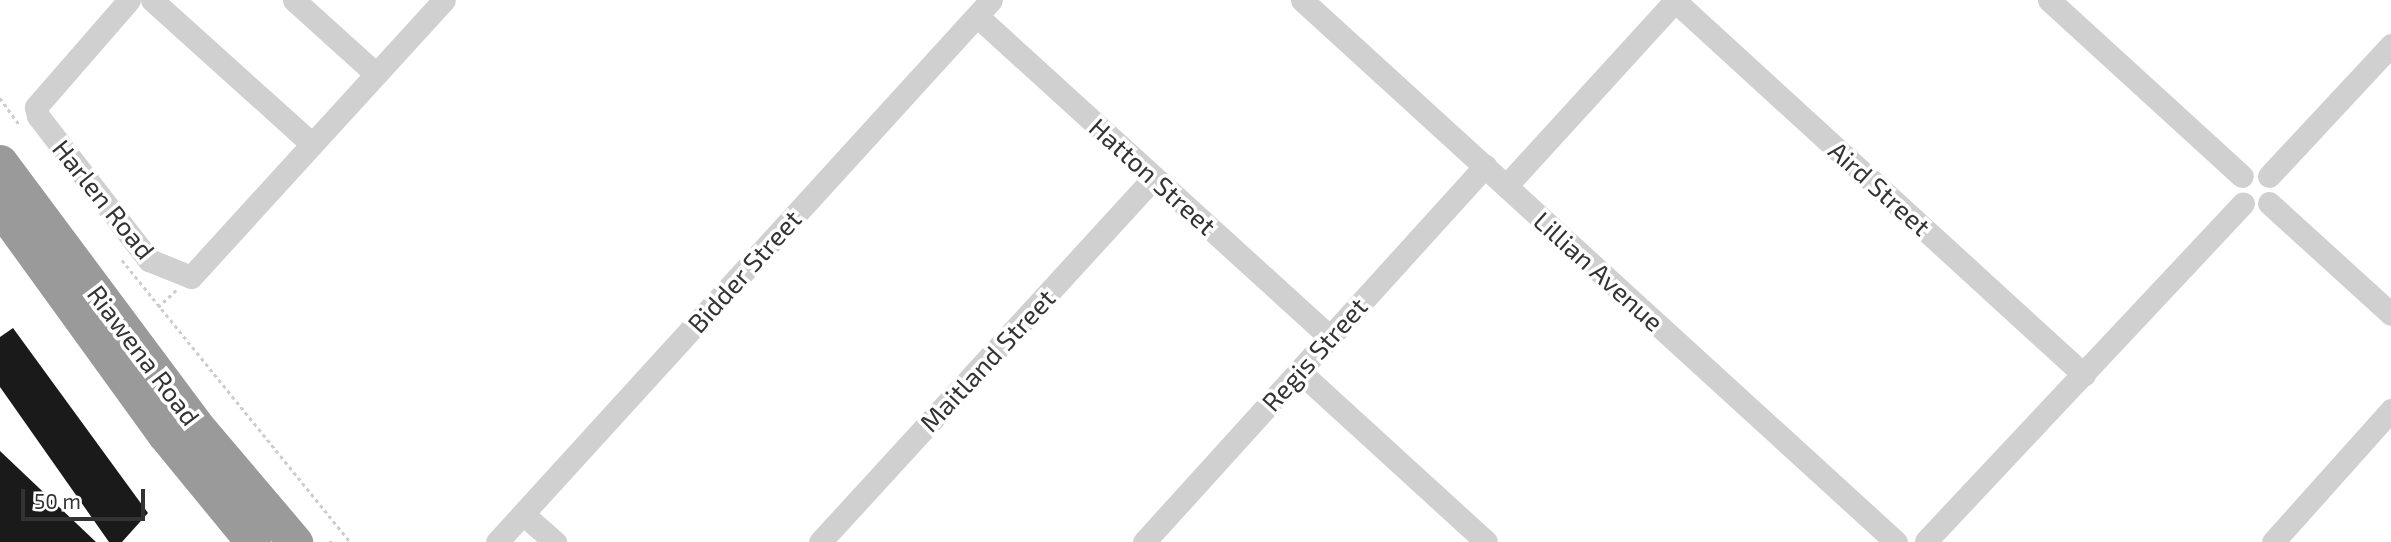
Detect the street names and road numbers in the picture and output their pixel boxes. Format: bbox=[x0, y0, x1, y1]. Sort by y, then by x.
street label: Hatton Street bbox=[1083, 111, 1223, 241]
street label: Harlen Road bbox=[46, 133, 162, 265]
street label: Aird Street bbox=[1823, 134, 1937, 242]
street label: Bidder Street bbox=[681, 203, 807, 339]
street label: Lillian Avenue bbox=[1528, 205, 1670, 337]
street label: Riawena Road bbox=[81, 279, 207, 431]
street label: Maitland Street bbox=[913, 282, 1061, 438]
street label: Regis Street bbox=[1255, 291, 1373, 417]

